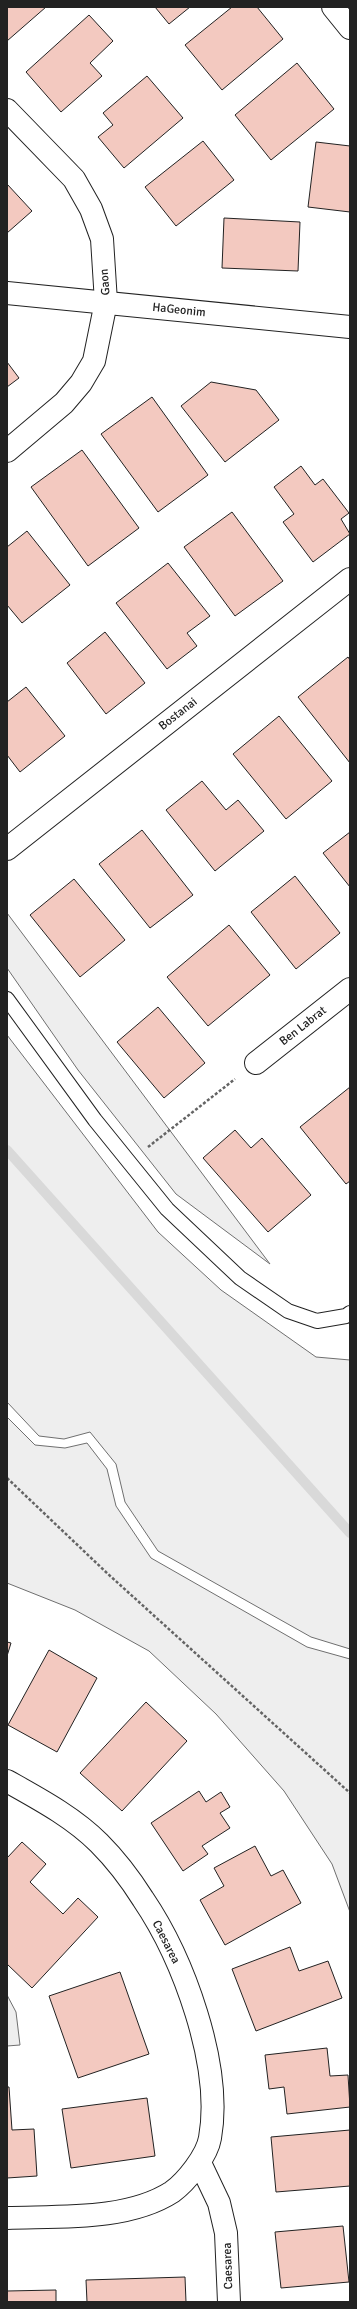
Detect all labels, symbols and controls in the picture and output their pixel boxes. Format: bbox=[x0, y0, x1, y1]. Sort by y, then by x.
street label: Gaon bbox=[97, 268, 113, 296]
street label: HaGeonim bbox=[152, 300, 206, 320]
street label: Bostanai bbox=[156, 694, 200, 734]
street label: Ben Labrat bbox=[277, 1003, 329, 1049]
street label: Caesarea bbox=[149, 1918, 183, 1966]
street label: Caesarea bbox=[220, 2242, 236, 2290]

